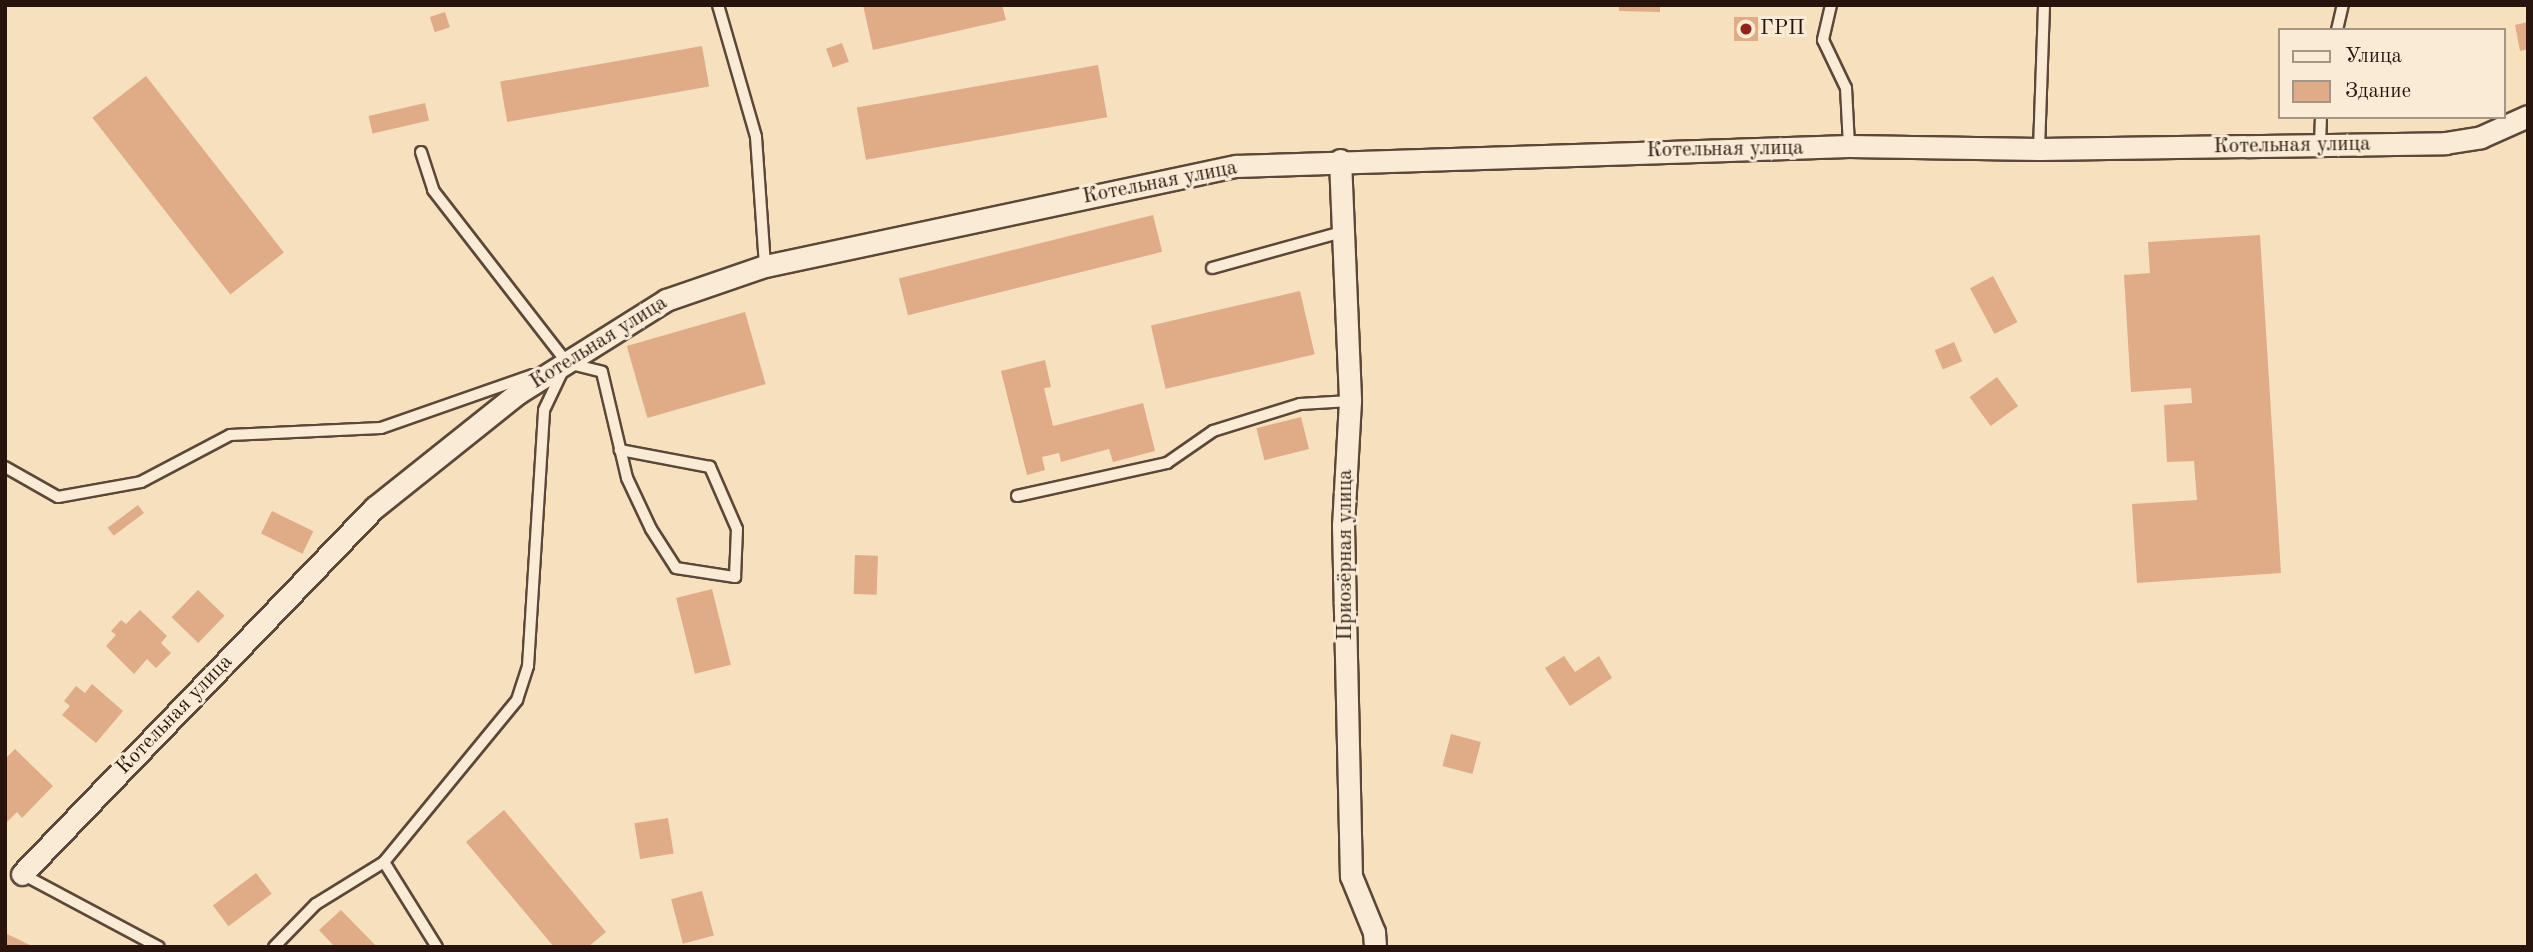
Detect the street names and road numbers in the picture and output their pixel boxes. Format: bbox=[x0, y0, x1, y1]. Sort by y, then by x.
street label: Котельная улица bbox=[2213, 132, 2371, 160]
street label: Котельная улица bbox=[1646, 136, 1804, 164]
street label: Котельная улица bbox=[1081, 156, 1239, 210]
street label: Котельная улица bbox=[526, 291, 672, 395]
street label: Приозёрная улица bbox=[1333, 469, 1359, 641]
street label: Котельная улица bbox=[111, 650, 239, 780]

